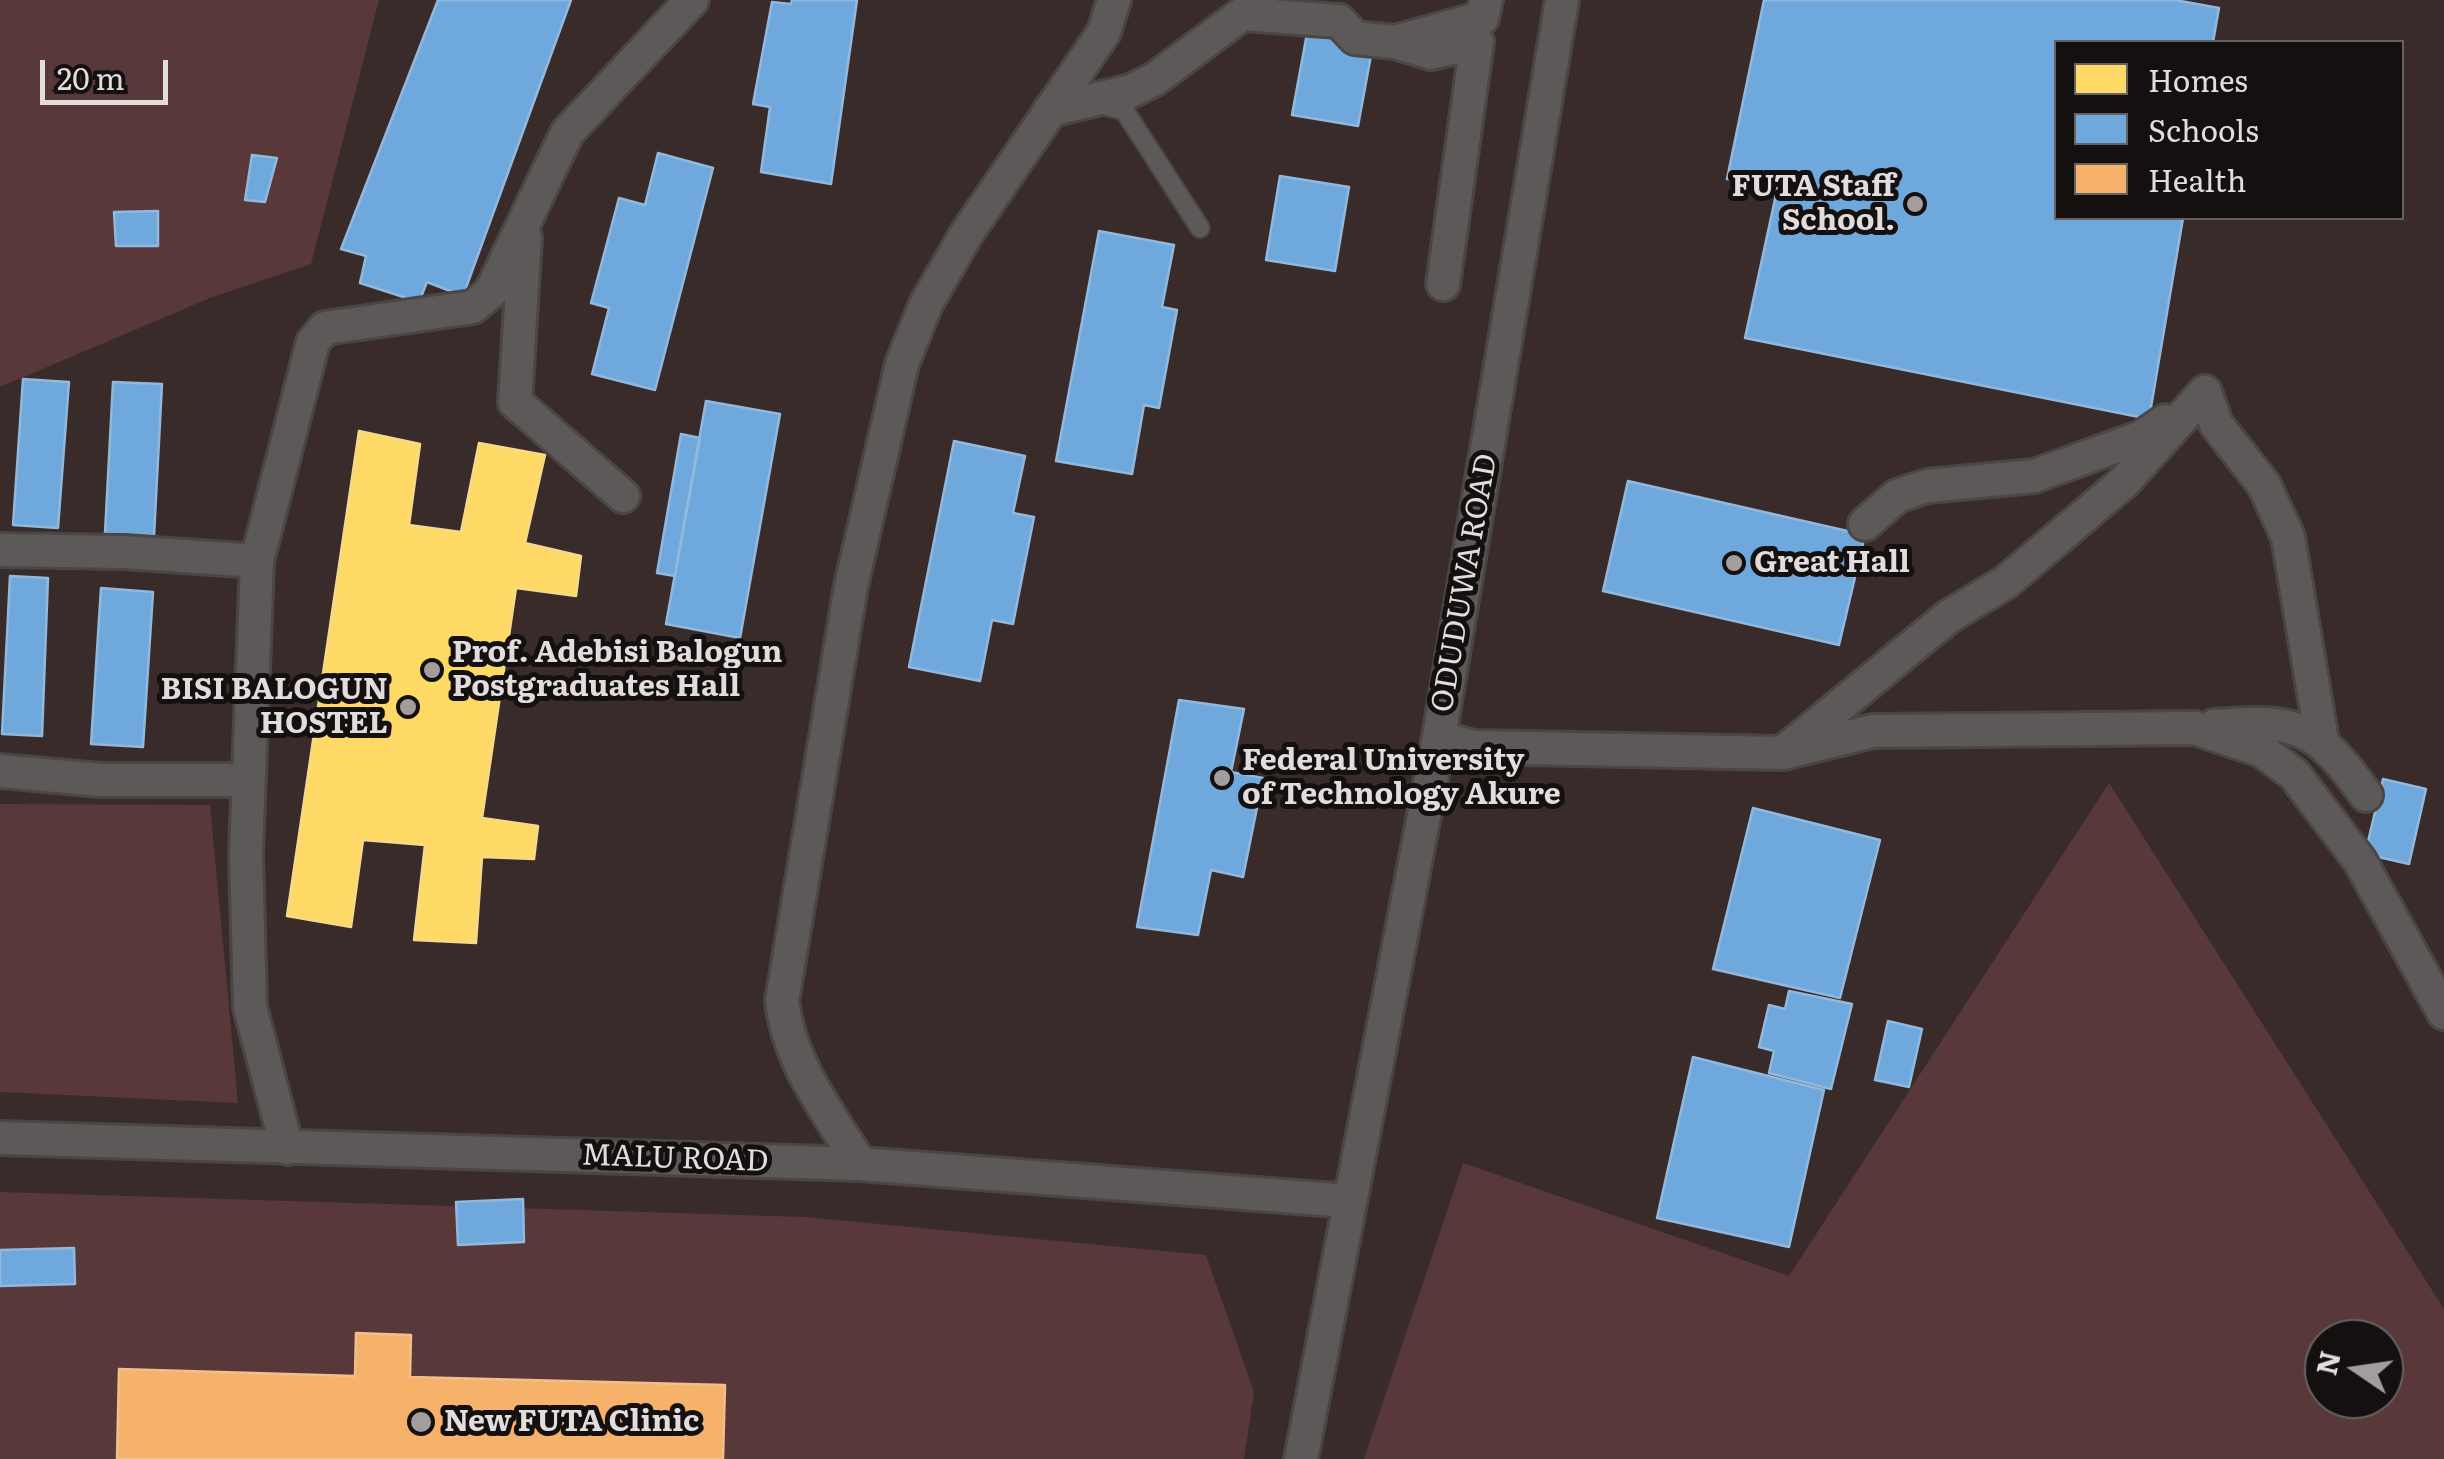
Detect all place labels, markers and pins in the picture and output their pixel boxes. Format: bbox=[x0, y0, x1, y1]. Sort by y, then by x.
place label: FUTA Staff School. bbox=[1732, 169, 1895, 240]
marker: FUTA Staff School. bbox=[1904, 193, 1926, 215]
place label: Great Hall bbox=[1754, 545, 1910, 581]
marker: Great Hall bbox=[1723, 552, 1745, 574]
place label: Prof. Adebisi Balogun Postgraduates Hall bbox=[452, 635, 782, 706]
marker: Prof. Adebisi Balogun Postgraduates Hall bbox=[421, 659, 443, 681]
place label: BISI BALOGUN HOSTEL bbox=[161, 672, 388, 742]
marker: BISI BALOGUN HOSTEL bbox=[397, 696, 419, 718]
place label: Federal University of Technology Akure bbox=[1242, 743, 1561, 814]
marker: Federal University of Technology Akure bbox=[1211, 767, 1233, 789]
place label: New FUTA Clinic bbox=[444, 1404, 699, 1440]
marker: New FUTA Clinic bbox=[408, 1409, 434, 1435]

